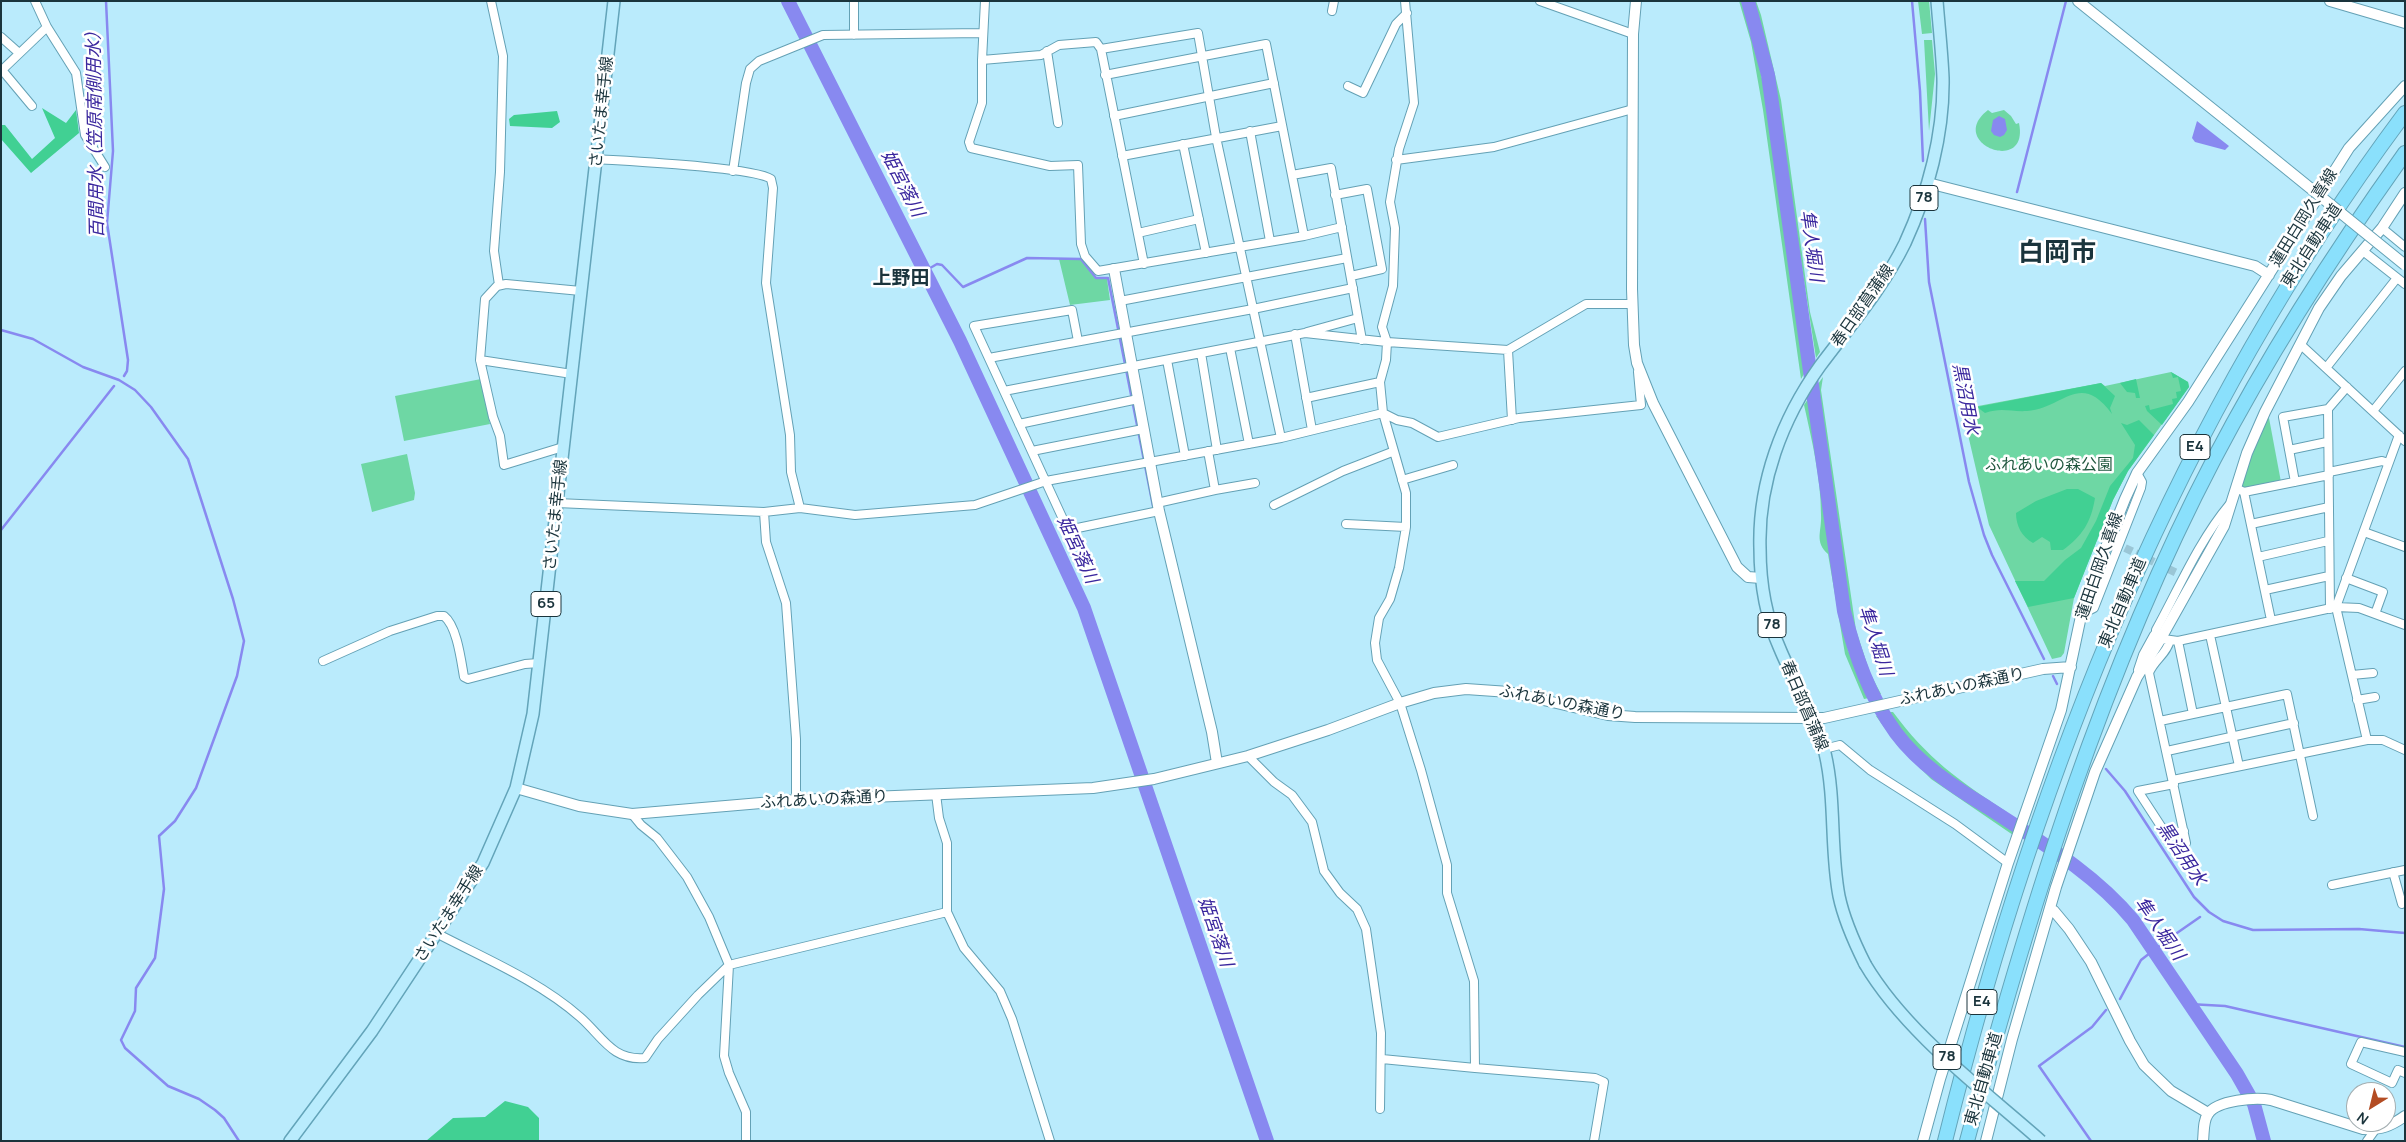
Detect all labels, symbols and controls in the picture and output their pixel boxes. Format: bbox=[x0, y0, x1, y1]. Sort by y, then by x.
water label: 百間用水（笠原南側用水） bbox=[83, 22, 109, 238]
street label: さいたま幸手線 bbox=[587, 55, 617, 169]
water label: 姫宮落川 bbox=[876, 147, 928, 221]
street label: 蓮田白岡久喜線 bbox=[2266, 165, 2342, 271]
road number: 78 bbox=[1910, 186, 1938, 210]
street label: 東北自動車道 bbox=[2278, 201, 2346, 291]
water label: 隼人堀川 bbox=[1795, 209, 1827, 283]
district label: 白岡市 bbox=[2018, 238, 2096, 270]
street label: 春日部菖蒲線 bbox=[1828, 261, 1898, 351]
district label: 上野田 bbox=[873, 268, 929, 290]
water label: 黒沼用水 bbox=[1948, 362, 1982, 436]
road number: E4 bbox=[2180, 434, 2210, 460]
park label: ふれあいの森公園 bbox=[1985, 456, 2113, 476]
street label: さいたま幸手線 bbox=[541, 458, 571, 572]
street label: 蓮田白岡久喜線 bbox=[2073, 510, 2127, 622]
water label: 姫宮落川 bbox=[1052, 513, 1102, 587]
street label: 東北自動車道 bbox=[2095, 555, 2151, 651]
road number: 65 bbox=[531, 592, 561, 616]
water label: 隼人堀川 bbox=[1854, 603, 1896, 679]
road number: 78 bbox=[1758, 612, 1786, 638]
street label: 春日部菖蒲線 bbox=[1776, 658, 1832, 754]
street label: ふれあいの森通り bbox=[1897, 664, 2027, 710]
street label: ふれあいの森通り bbox=[1497, 681, 1627, 725]
street label: ふれあいの森通り bbox=[760, 787, 888, 813]
water label: 黒沼用水 bbox=[2152, 818, 2210, 890]
street label: さいたま幸手線 bbox=[410, 862, 488, 966]
water label: 隼人堀川 bbox=[2130, 893, 2188, 965]
water label: 姫宮落川 bbox=[1193, 894, 1237, 970]
road number: E4 bbox=[1967, 990, 1997, 1014]
street label: 東北自動車道 bbox=[1962, 1030, 2006, 1128]
road number: 78 bbox=[1933, 1044, 1961, 1070]
north arrow bbox=[2346, 1082, 2396, 1132]
text: N bbox=[2353, 1108, 2372, 1129]

